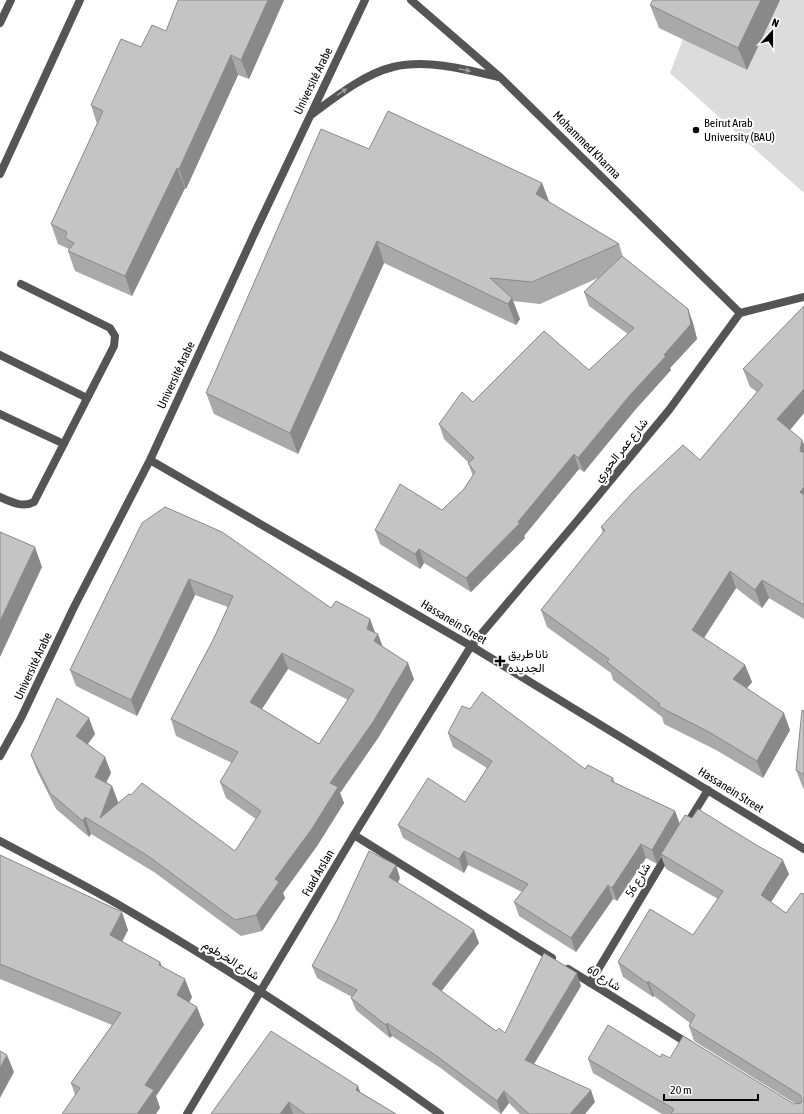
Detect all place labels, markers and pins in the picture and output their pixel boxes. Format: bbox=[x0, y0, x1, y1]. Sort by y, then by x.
place label: Beirut Arab University (BAU) bbox=[704, 116, 775, 144]
marker: Beirut Arab University (BAU) bbox=[691, 125, 701, 135]
place label: نانا طريق الجديده bbox=[508, 647, 548, 675]
marker: نانا طريق الجديده bbox=[495, 656, 505, 666]

